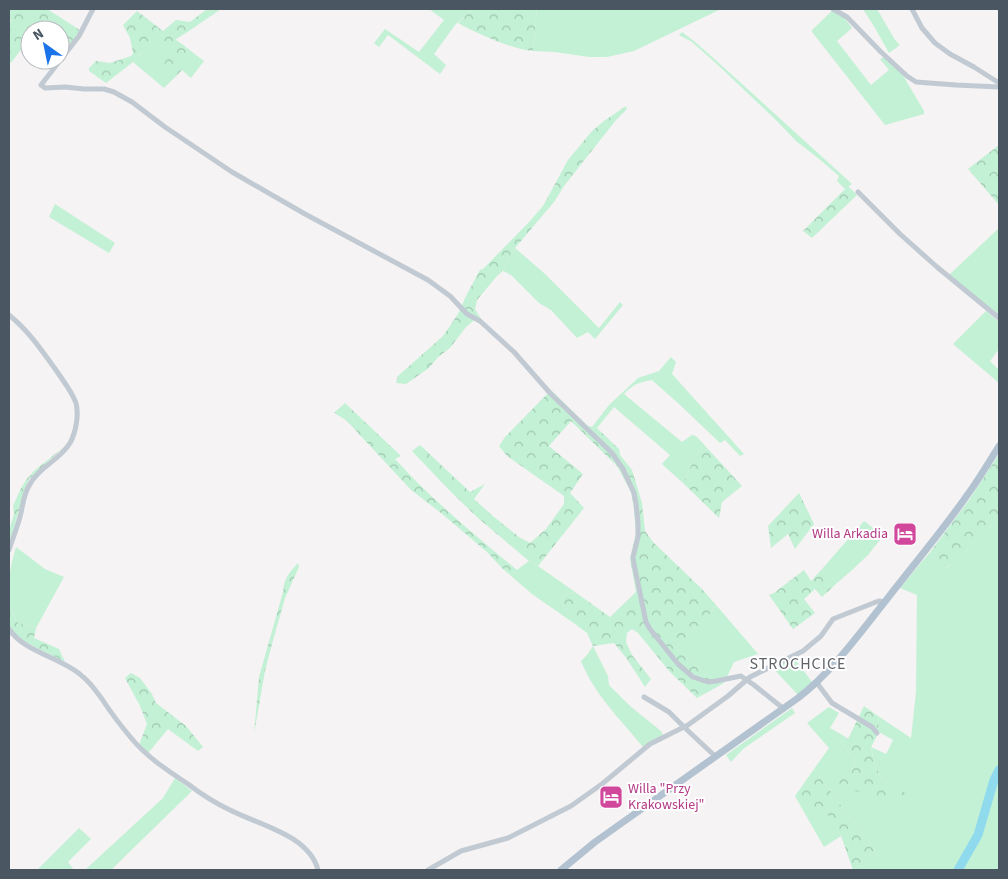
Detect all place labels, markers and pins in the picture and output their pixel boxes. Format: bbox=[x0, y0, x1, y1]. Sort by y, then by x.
hotel icon: Willa Arkadia bbox=[892, 521, 918, 547]
place label: Willa Arkadia bbox=[812, 524, 888, 544]
place label: Willa "Przy Krakowskiej" bbox=[628, 779, 705, 815]
hotel icon: Willa "Przy Krakowskiej" bbox=[598, 784, 624, 810]

